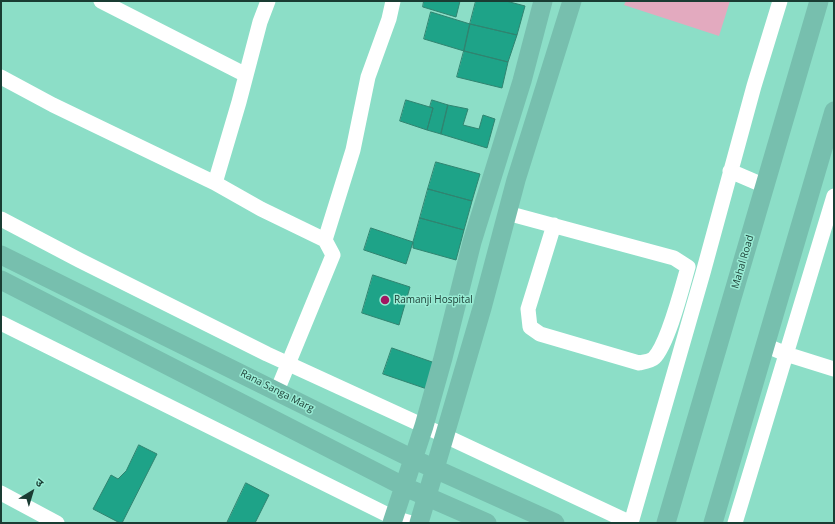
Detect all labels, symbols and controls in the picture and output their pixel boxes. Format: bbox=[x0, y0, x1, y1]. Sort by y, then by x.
street label: Mahal Road bbox=[730, 234, 756, 290]
marker: Ramanji Hospital bbox=[379, 294, 391, 306]
place label: Ramanji Hospital bbox=[394, 294, 473, 306]
street label: Rana Sanga Marg bbox=[238, 367, 316, 415]
north arrow bbox=[12, 472, 52, 512]
text: उ bbox=[33, 474, 47, 490]

